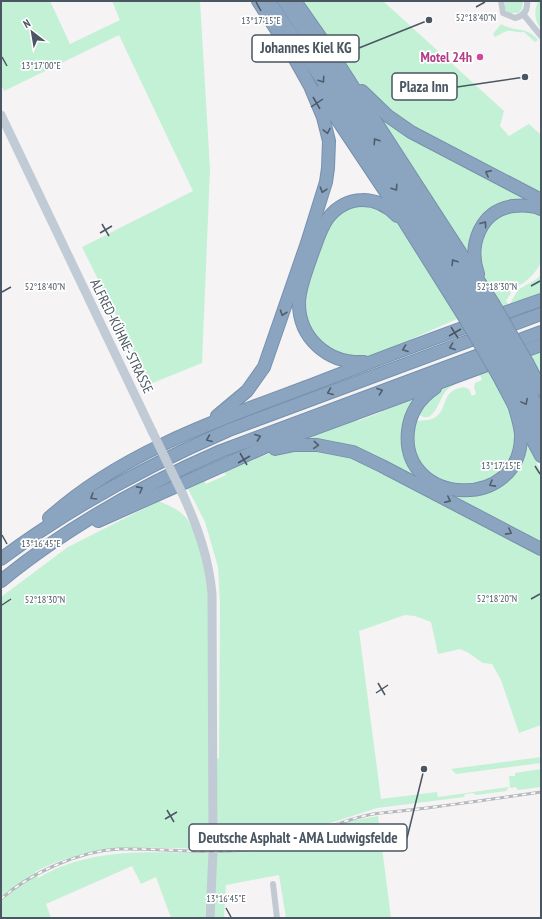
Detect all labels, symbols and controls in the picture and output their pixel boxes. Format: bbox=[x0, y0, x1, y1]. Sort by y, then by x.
text: 52°18'40"N bbox=[456, 11, 496, 24]
north arrow bbox=[12, 12, 52, 52]
text: 13°17'15"E bbox=[241, 14, 281, 27]
text: N bbox=[21, 16, 33, 31]
callout: Johannes Kiel KG bbox=[252, 35, 359, 62]
text: Johannes Kiel KG bbox=[259, 38, 352, 57]
place label: Motel 24h bbox=[420, 48, 472, 66]
marker: Motel 24h bbox=[475, 52, 485, 62]
text: 13°17'00"E bbox=[21, 59, 61, 72]
callout: Plaza Inn bbox=[392, 73, 457, 100]
one-way arrow bbox=[317, 76, 325, 83]
text: Plaza Inn bbox=[399, 77, 449, 96]
one-way arrow bbox=[322, 128, 330, 134]
one-way arrow bbox=[374, 138, 381, 145]
one-way arrow bbox=[485, 170, 493, 178]
one-way arrow bbox=[390, 183, 397, 190]
one-way arrow bbox=[320, 186, 328, 193]
one-way arrow bbox=[479, 222, 486, 229]
one-way arrow bbox=[452, 259, 459, 266]
street label: ALFRED-KÜHNE-STRASSE bbox=[87, 276, 157, 396]
text: 52°18'40"N bbox=[25, 280, 65, 293]
text: 52°18'30"N bbox=[477, 280, 517, 293]
one-way arrow bbox=[280, 310, 288, 317]
one-way arrow bbox=[448, 342, 455, 351]
one-way arrow bbox=[401, 345, 408, 353]
one-way arrow bbox=[326, 387, 333, 395]
one-way arrow bbox=[377, 388, 384, 396]
one-way arrow bbox=[520, 398, 527, 405]
one-way arrow bbox=[255, 433, 262, 441]
one-way arrow bbox=[205, 434, 213, 442]
one-way arrow bbox=[313, 441, 319, 450]
text: 13°17'15"E bbox=[481, 459, 521, 472]
one-way arrow bbox=[489, 479, 496, 486]
one-way arrow bbox=[136, 487, 143, 494]
one-way arrow bbox=[90, 493, 97, 500]
one-way arrow bbox=[444, 495, 451, 503]
one-way arrow bbox=[505, 527, 513, 534]
text: 13°16'45"E bbox=[21, 537, 61, 550]
text: 52°18'20"N bbox=[477, 592, 517, 605]
text: 52°18'30"N bbox=[25, 593, 65, 606]
callout: Deutsche Asphalt - AMA Ludwigsfelde bbox=[189, 824, 407, 851]
text: Deutsche Asphalt - AMA Ludwigsfelde bbox=[198, 828, 398, 847]
text: 13°16'45"E bbox=[206, 892, 246, 905]

